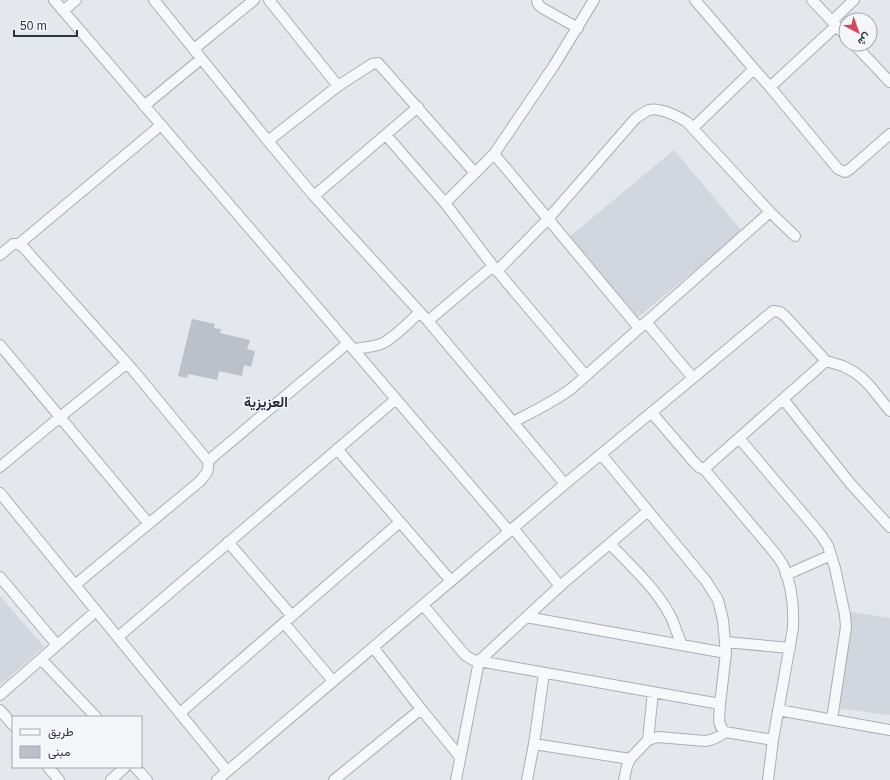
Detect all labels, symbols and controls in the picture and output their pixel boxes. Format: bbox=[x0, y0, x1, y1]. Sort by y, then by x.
scale bar bbox=[14, 12, 77, 38]
north arrow bbox=[838, 12, 878, 52]
text: 50 m bbox=[20, 19, 47, 33]
text: ش bbox=[855, 30, 873, 48]
district label: العزيزية bbox=[244, 394, 288, 411]
legend bbox=[12, 716, 142, 768]
text: طريق bbox=[48, 725, 74, 740]
text: مبنى bbox=[48, 745, 70, 760]

